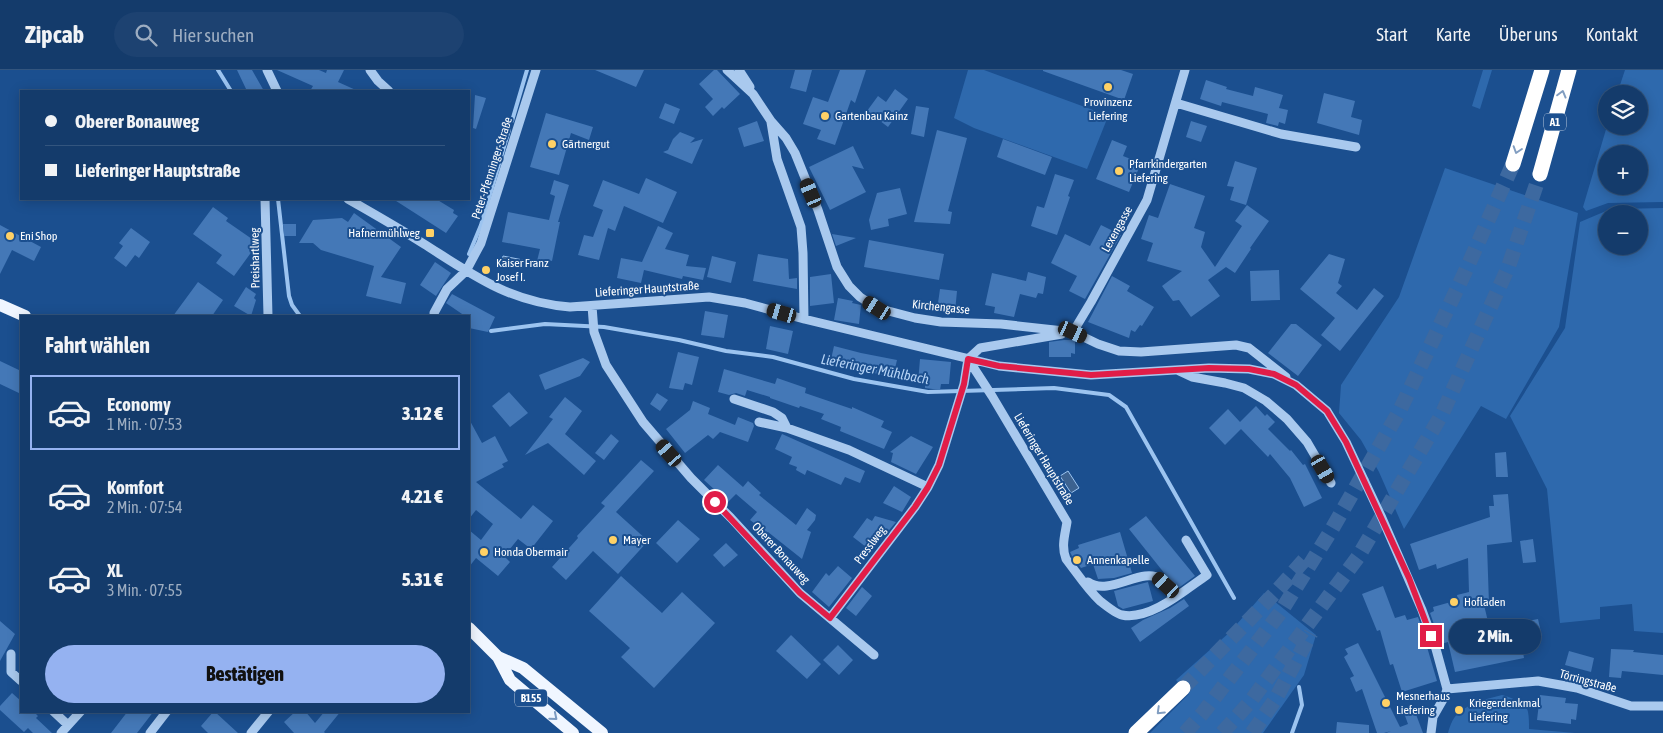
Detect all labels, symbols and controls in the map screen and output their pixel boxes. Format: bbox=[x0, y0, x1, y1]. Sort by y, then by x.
search box bbox=[114, 12, 464, 57]
text: Zipcab bbox=[25, 21, 84, 48]
icon: search bbox=[132, 21, 160, 49]
text: Hier suchen bbox=[172, 24, 254, 46]
text: Start bbox=[1376, 24, 1408, 45]
text: Karte bbox=[1436, 24, 1471, 45]
text: Über uns bbox=[1499, 24, 1558, 45]
text: Kontakt bbox=[1586, 24, 1638, 45]
marker: Provinzenz Liefering bbox=[1102, 81, 1114, 93]
map controls bbox=[1598, 85, 1648, 255]
button: layers bbox=[1598, 85, 1648, 135]
one-way arrow bbox=[1557, 90, 1567, 98]
place label: Provinzenz Liefering bbox=[1084, 95, 1133, 123]
place label: Gartenbau Kainz bbox=[835, 109, 908, 123]
text: Oberer Bonauweg bbox=[75, 110, 199, 132]
marker: Gartenbau Kainz bbox=[819, 110, 831, 122]
road number: A1 bbox=[1544, 114, 1566, 131]
street label: Peter-Pfenninger-Straße bbox=[469, 115, 515, 221]
place label: Gärtnergut bbox=[562, 137, 610, 151]
marker: Gärtnergut bbox=[546, 138, 558, 150]
one-way arrow bbox=[1513, 145, 1523, 154]
button: + bbox=[1598, 145, 1648, 195]
place label: Pfarrkindergarten Liefering bbox=[1129, 157, 1207, 185]
text: Lieferinger Hauptstraße bbox=[75, 159, 240, 181]
marker: Pfarrkindergarten Liefering bbox=[1113, 165, 1125, 177]
car bbox=[798, 176, 823, 210]
street label: Lexengasse bbox=[1099, 204, 1135, 254]
button: − bbox=[1598, 205, 1648, 255]
place label: Hafnermühlweg bbox=[348, 226, 421, 240]
street label: Preishartlweg bbox=[247, 227, 263, 289]
marker: Hafnermühlweg bbox=[424, 227, 436, 239]
place label: Eni Shop bbox=[20, 229, 58, 243]
marker: Eni Shop bbox=[4, 230, 16, 242]
place label: Kaiser Franz Josef I. bbox=[496, 256, 549, 284]
marker: Kaiser Franz Josef I. bbox=[480, 264, 492, 276]
street label: Lieferinger Hauptstraße bbox=[594, 278, 700, 300]
car bbox=[860, 294, 893, 322]
street label: Kirchengasse bbox=[911, 297, 971, 317]
car bbox=[765, 302, 798, 324]
car bbox=[1056, 319, 1089, 345]
text: Fahrt wählen bbox=[45, 332, 150, 358]
water label: Lieferinger Mühlbach bbox=[820, 351, 931, 387]
icon: car bbox=[47, 390, 92, 435]
text: Economy bbox=[107, 393, 171, 415]
text: 3.12 € bbox=[402, 402, 443, 424]
street label: Lieferinger Hauptstraße bbox=[1011, 411, 1077, 507]
text: 1 Min. · 07:53 bbox=[107, 415, 182, 433]
car bbox=[653, 437, 684, 469]
car bbox=[1309, 452, 1336, 486]
icon: car bbox=[47, 473, 92, 518]
text: Komfort bbox=[107, 476, 164, 498]
text: 4.21 € bbox=[402, 485, 443, 507]
route start bbox=[704, 491, 726, 513]
text: 2 Min. · 07:54 bbox=[107, 498, 182, 516]
street label: Oberer Bonauweg bbox=[749, 520, 813, 587]
street label: Presslweg bbox=[851, 523, 889, 567]
place label: Mayer bbox=[623, 533, 651, 547]
marker: Mayer bbox=[607, 534, 619, 546]
place label: Honda Obermair bbox=[494, 545, 568, 559]
marker: Honda Obermair bbox=[478, 546, 490, 558]
place label: Annenkapelle bbox=[1087, 553, 1149, 567]
marker: Annenkapelle bbox=[1071, 554, 1083, 566]
icon: car bbox=[47, 556, 92, 601]
text: XL bbox=[107, 559, 123, 581]
text: 5.31 € bbox=[402, 568, 443, 590]
car bbox=[1149, 569, 1182, 601]
text: 3 Min. · 07:55 bbox=[107, 581, 182, 599]
place label: Hofladen bbox=[1464, 595, 1506, 609]
marker: Hofladen bbox=[1448, 596, 1460, 608]
callout: 2 Min. bbox=[1448, 618, 1541, 654]
route end bbox=[1420, 625, 1442, 647]
text: 2 Min. bbox=[1478, 627, 1512, 645]
button: Bestätigen bbox=[45, 645, 445, 703]
street label: Törringstraße bbox=[1558, 667, 1618, 695]
place label: Mesnerhaus Liefering bbox=[1396, 689, 1450, 717]
road number: B155 bbox=[515, 690, 547, 706]
place label: Kriegerdenkmal Liefering bbox=[1469, 696, 1541, 724]
marker: Mesnerhaus Liefering bbox=[1380, 697, 1392, 709]
marker: Kriegerdenkmal Liefering bbox=[1453, 704, 1465, 716]
one-way arrow bbox=[1156, 705, 1165, 714]
one-way arrow bbox=[548, 712, 557, 720]

